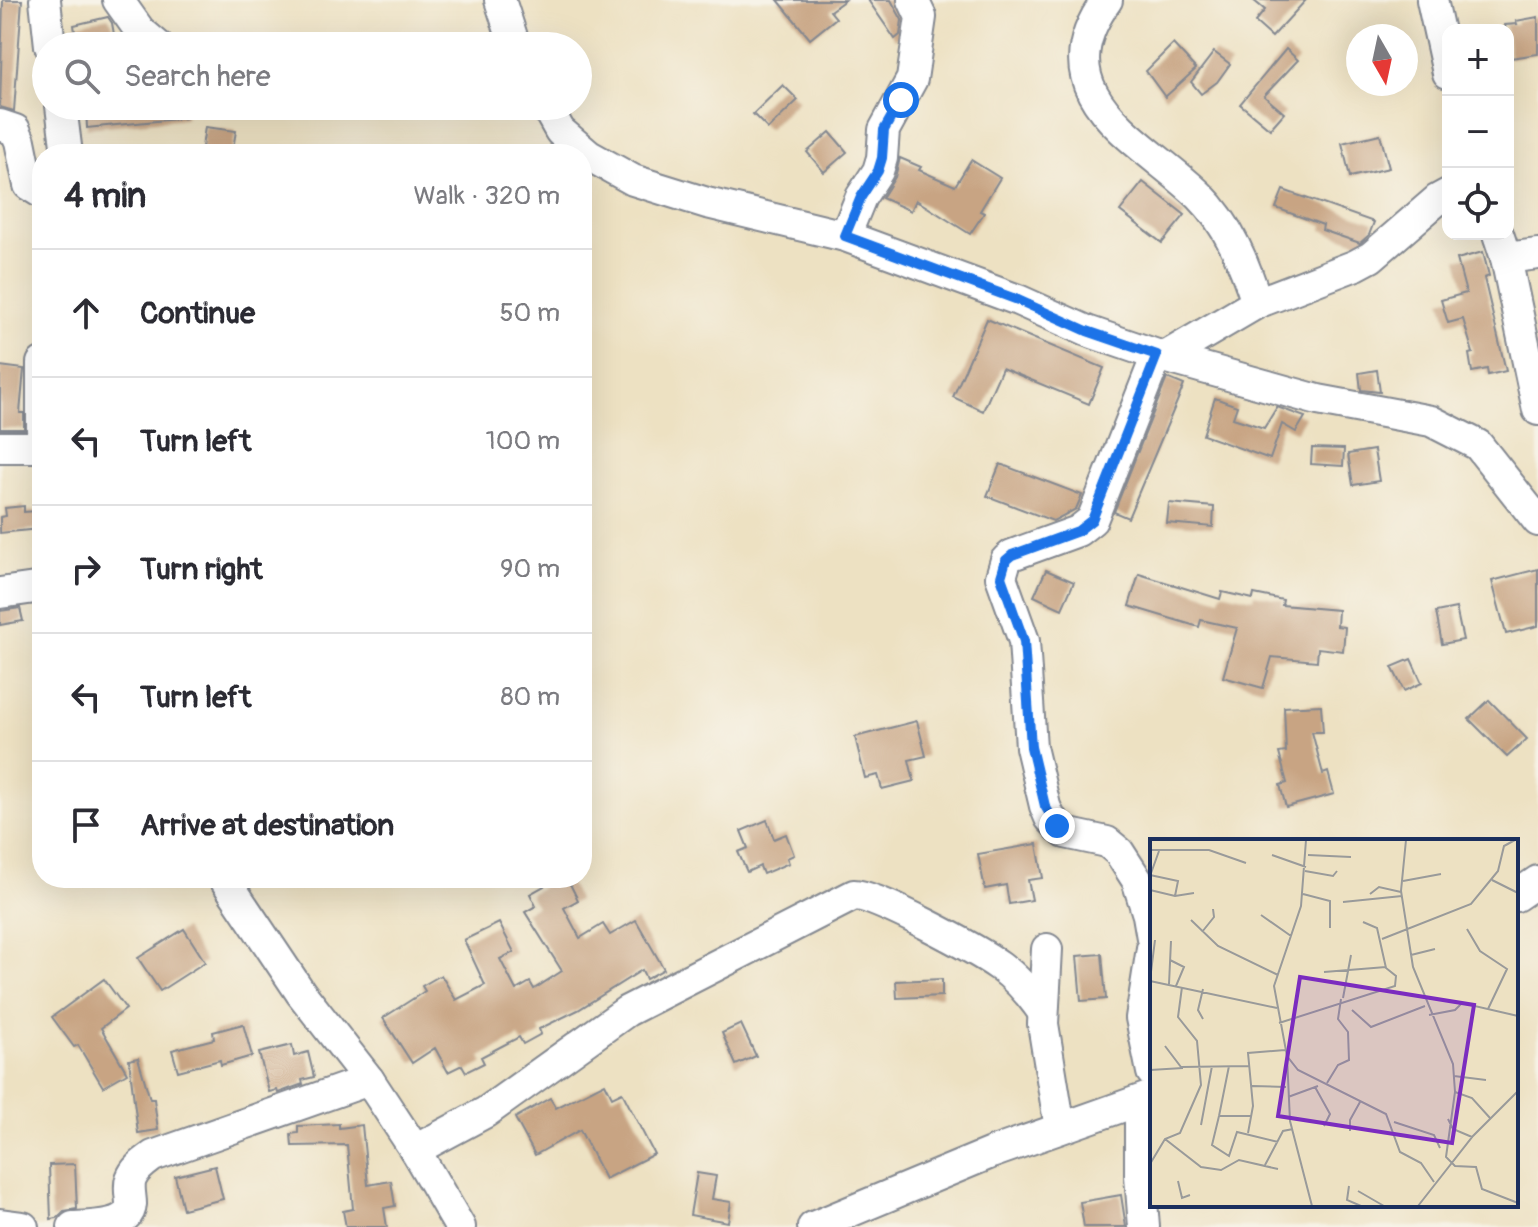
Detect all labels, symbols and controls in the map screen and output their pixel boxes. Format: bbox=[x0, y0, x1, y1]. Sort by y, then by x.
north arrow bbox=[1346, 24, 1418, 96]
map controls bbox=[1442, 24, 1514, 240]
button: + bbox=[1442, 24, 1514, 96]
search box bbox=[32, 32, 592, 120]
icon: search bbox=[60, 54, 104, 98]
text: Search here bbox=[124, 58, 271, 95]
route start bbox=[883, 82, 919, 118]
button: − bbox=[1442, 96, 1514, 168]
button: locate bbox=[1442, 168, 1514, 240]
text: 4 min bbox=[64, 175, 146, 218]
text: Walk · 320 m bbox=[413, 180, 560, 212]
icon: ahead bbox=[64, 291, 108, 335]
text: Continue bbox=[140, 295, 255, 332]
text: 50 m bbox=[499, 297, 560, 329]
icon: left bbox=[64, 419, 108, 463]
text: Turn left bbox=[140, 423, 251, 460]
text: 100 m bbox=[486, 425, 560, 457]
icon: right bbox=[64, 547, 108, 591]
text: Turn right bbox=[140, 551, 263, 588]
text: 90 m bbox=[500, 553, 560, 585]
icon: left bbox=[64, 675, 108, 719]
text: Turn left bbox=[140, 679, 251, 716]
text: 80 m bbox=[500, 681, 560, 713]
icon: arrive bbox=[64, 803, 108, 847]
text: Arrive at destination bbox=[140, 807, 394, 844]
route end bbox=[1039, 808, 1075, 844]
inset map bbox=[1150, 839, 1518, 1207]

